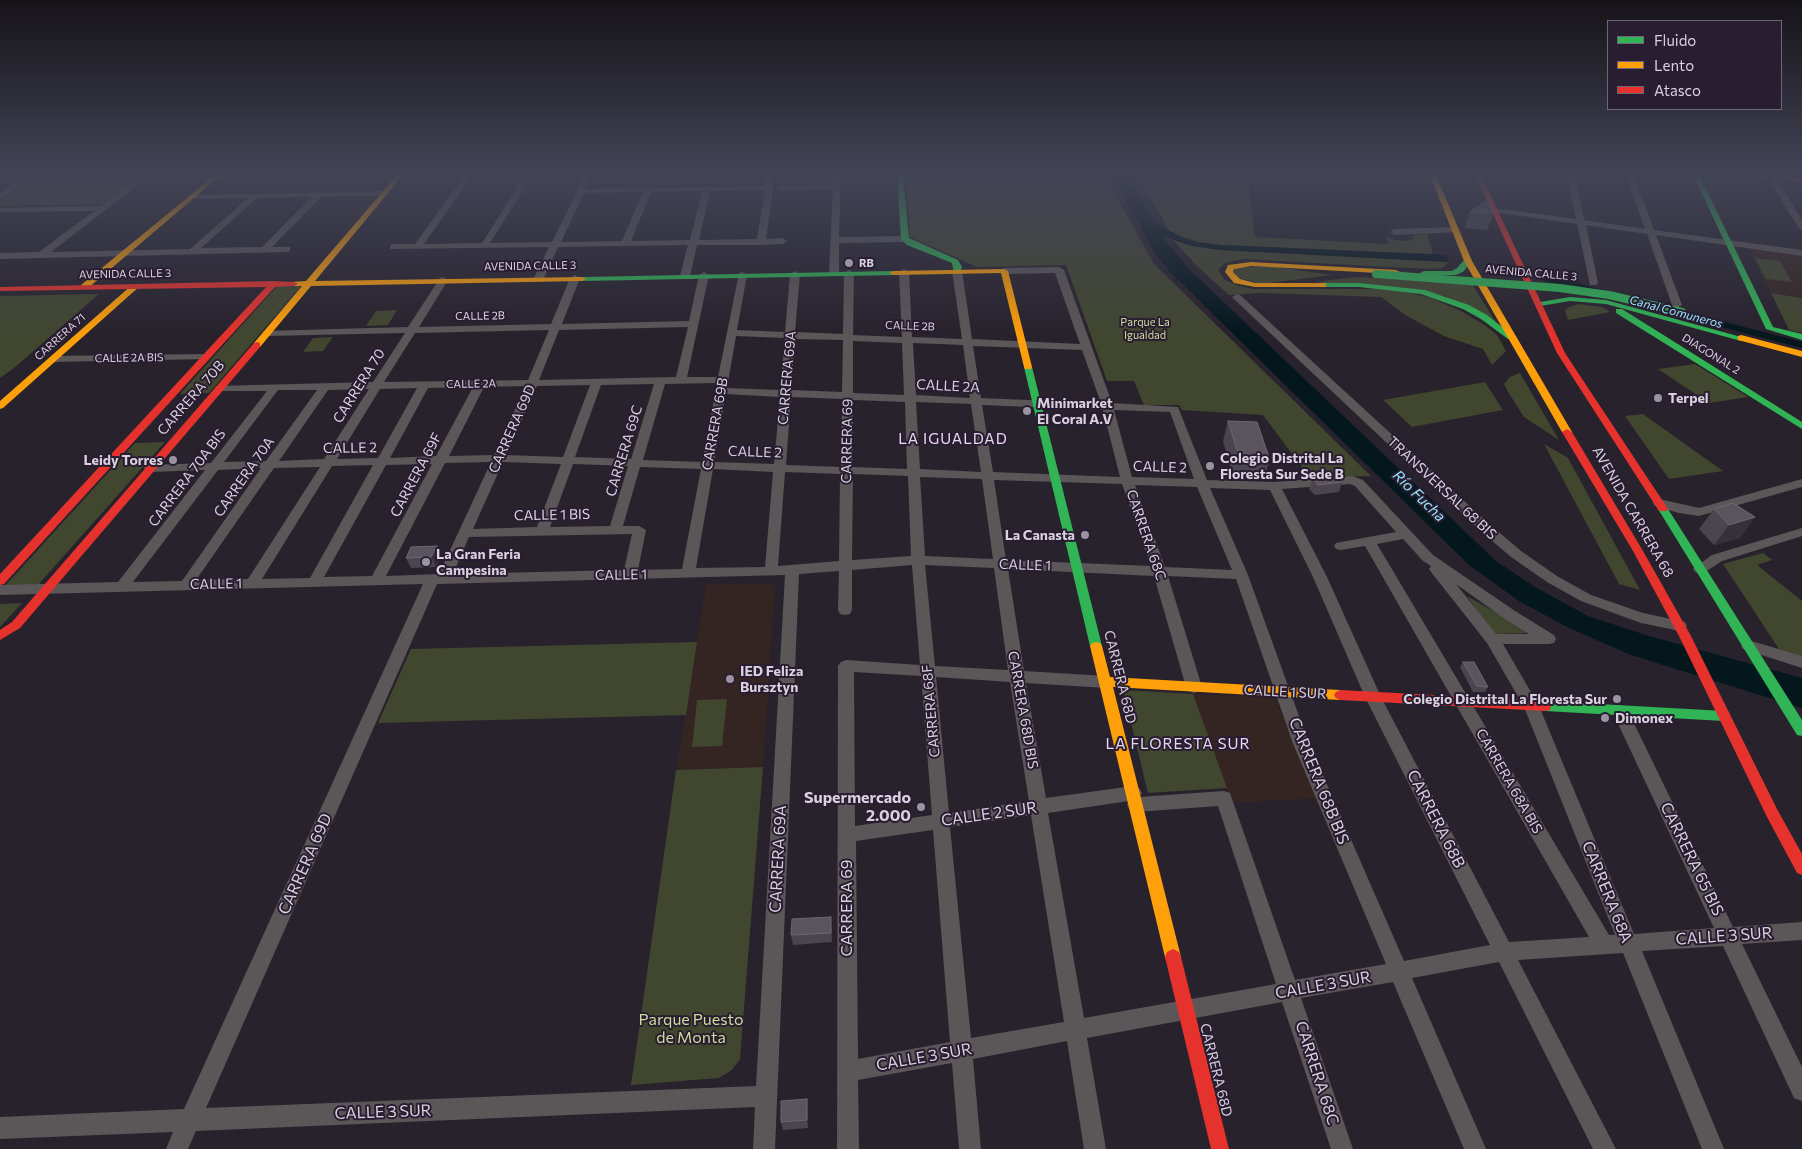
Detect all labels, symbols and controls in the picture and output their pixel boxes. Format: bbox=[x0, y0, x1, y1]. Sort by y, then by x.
legend bbox=[1607, 20, 1782, 110]
text: Fluido bbox=[1654, 31, 1696, 49]
text: Lento bbox=[1654, 56, 1694, 74]
text: Atasco bbox=[1654, 81, 1701, 99]
place label: RB bbox=[859, 256, 874, 270]
marker: RB bbox=[843, 257, 855, 269]
street label: AVENIDA CALLE 3 bbox=[484, 259, 576, 273]
street label: AVENIDA CALLE 3 bbox=[1484, 262, 1578, 284]
street label: AVENIDA CALLE 3 bbox=[79, 267, 171, 281]
water label: Canal Comuneros bbox=[1628, 293, 1724, 331]
street label: CALLE 2B bbox=[455, 309, 505, 323]
street label: CARRERA 71 bbox=[32, 311, 88, 363]
park label: Parque La Igualdad bbox=[1120, 315, 1170, 341]
street label: CALLE 2B bbox=[885, 319, 935, 333]
street label: CARRERA 69A bbox=[775, 330, 799, 426]
street label: DIAGONAL 2 bbox=[1680, 331, 1742, 377]
street label: CARRERA 70 bbox=[329, 346, 389, 426]
street label: CALLE 2A BIS bbox=[95, 351, 163, 365]
street label: CARRERA 70B bbox=[154, 357, 228, 439]
street label: CARRERA 69B bbox=[699, 376, 731, 472]
street label: CALLE 2A bbox=[916, 376, 980, 396]
street label: CALLE 2A bbox=[446, 377, 496, 391]
street label: CARRERA 69D bbox=[485, 382, 539, 476]
place label: Terpel bbox=[1668, 390, 1709, 406]
marker: Terpel bbox=[1652, 392, 1664, 404]
place label: Minimarket El Coral A.V bbox=[1037, 395, 1113, 428]
street label: CARRERA 69 bbox=[838, 398, 856, 484]
street label: CARRERA 69C bbox=[602, 403, 646, 499]
marker: Minimarket El Coral A.V bbox=[1021, 405, 1033, 417]
street label: CARRERA 70A BIS bbox=[145, 426, 229, 530]
street label: CARRERA 69F bbox=[387, 430, 445, 520]
district label: LA IGUALDAD bbox=[897, 430, 1009, 448]
street label: TRANSVERSAL 68 BIS bbox=[1384, 433, 1500, 543]
street label: CARRERA 70A bbox=[210, 434, 278, 520]
street label: CALLE 2 bbox=[323, 439, 377, 457]
street label: CALLE 2 bbox=[728, 443, 782, 461]
street label: AVENIDA CARRERA 68 bbox=[1589, 444, 1677, 580]
place label: Colegio Distrital La Floresta Sur Sede B bbox=[1220, 450, 1344, 482]
place label: Leidy Torres bbox=[83, 452, 163, 468]
marker: Leidy Torres bbox=[167, 454, 179, 466]
street label: CALLE 2 bbox=[1133, 458, 1187, 476]
marker: Colegio Distrital La Floresta Sur Sede B bbox=[1204, 460, 1216, 472]
water label: Río Fucha bbox=[1389, 466, 1449, 526]
street label: CARRERA 68C bbox=[1123, 488, 1169, 582]
street label: CALLE 1 BIS bbox=[514, 506, 590, 524]
place label: La Canasta bbox=[1005, 527, 1075, 543]
marker: La Canasta bbox=[1079, 529, 1091, 541]
place label: La Gran Feria Campesina bbox=[436, 546, 521, 578]
marker: La Gran Feria Campesina bbox=[420, 556, 432, 568]
street label: CALLE 1 bbox=[999, 556, 1051, 574]
street label: CALLE 1 bbox=[595, 566, 647, 584]
street label: CALLE 1 bbox=[190, 575, 242, 593]
street label: CARRERA 68D bbox=[1100, 629, 1140, 725]
street label: CARRERA 68D BIS bbox=[1004, 650, 1042, 770]
place label: IED Feliza Bursztyn bbox=[740, 663, 803, 696]
street label: CARRERA 68F bbox=[919, 664, 943, 758]
marker: IED Feliza Bursztyn bbox=[724, 673, 736, 685]
street label: CALLE 1 SUR bbox=[1243, 681, 1327, 703]
place label: Colegio Distrital La Floresta Sur bbox=[1403, 691, 1607, 707]
marker: Colegio Distrital La Floresta Sur bbox=[1611, 693, 1623, 705]
place label: Dimonex bbox=[1615, 710, 1673, 726]
marker: Dimonex bbox=[1599, 712, 1611, 724]
street label: CARRERA 68B BIS bbox=[1285, 715, 1353, 847]
street label: CARRERA 68A BIS bbox=[1472, 726, 1546, 836]
district label: LA FLORESTA SUR bbox=[1104, 735, 1252, 753]
street label: CARRERA 68B bbox=[1403, 767, 1469, 871]
place label: Supermercado 2.000 bbox=[804, 788, 911, 826]
street label: CALLE 2 SUR bbox=[940, 798, 1038, 830]
street label: CARRERA 65 BIS bbox=[1656, 799, 1728, 919]
marker: Supermercado 2.000 bbox=[915, 801, 927, 813]
street label: CARRERA 69A bbox=[766, 805, 790, 913]
street label: CARRERA 69D bbox=[274, 810, 336, 918]
street label: CARRERA 68A bbox=[1578, 838, 1636, 946]
street label: CARRERA 69 bbox=[837, 860, 857, 956]
street label: CALLE 3 SUR bbox=[1675, 923, 1773, 949]
street label: CALLE 3 SUR bbox=[1274, 967, 1372, 1003]
park label: Parque Puesto de Monta bbox=[639, 1010, 743, 1048]
street label: CARRERA 68C bbox=[1291, 1019, 1343, 1127]
street label: CARRERA 68D bbox=[1196, 1022, 1236, 1118]
street label: CALLE 3 SUR bbox=[875, 1039, 973, 1075]
street label: CALLE 3 SUR bbox=[334, 1101, 432, 1123]

